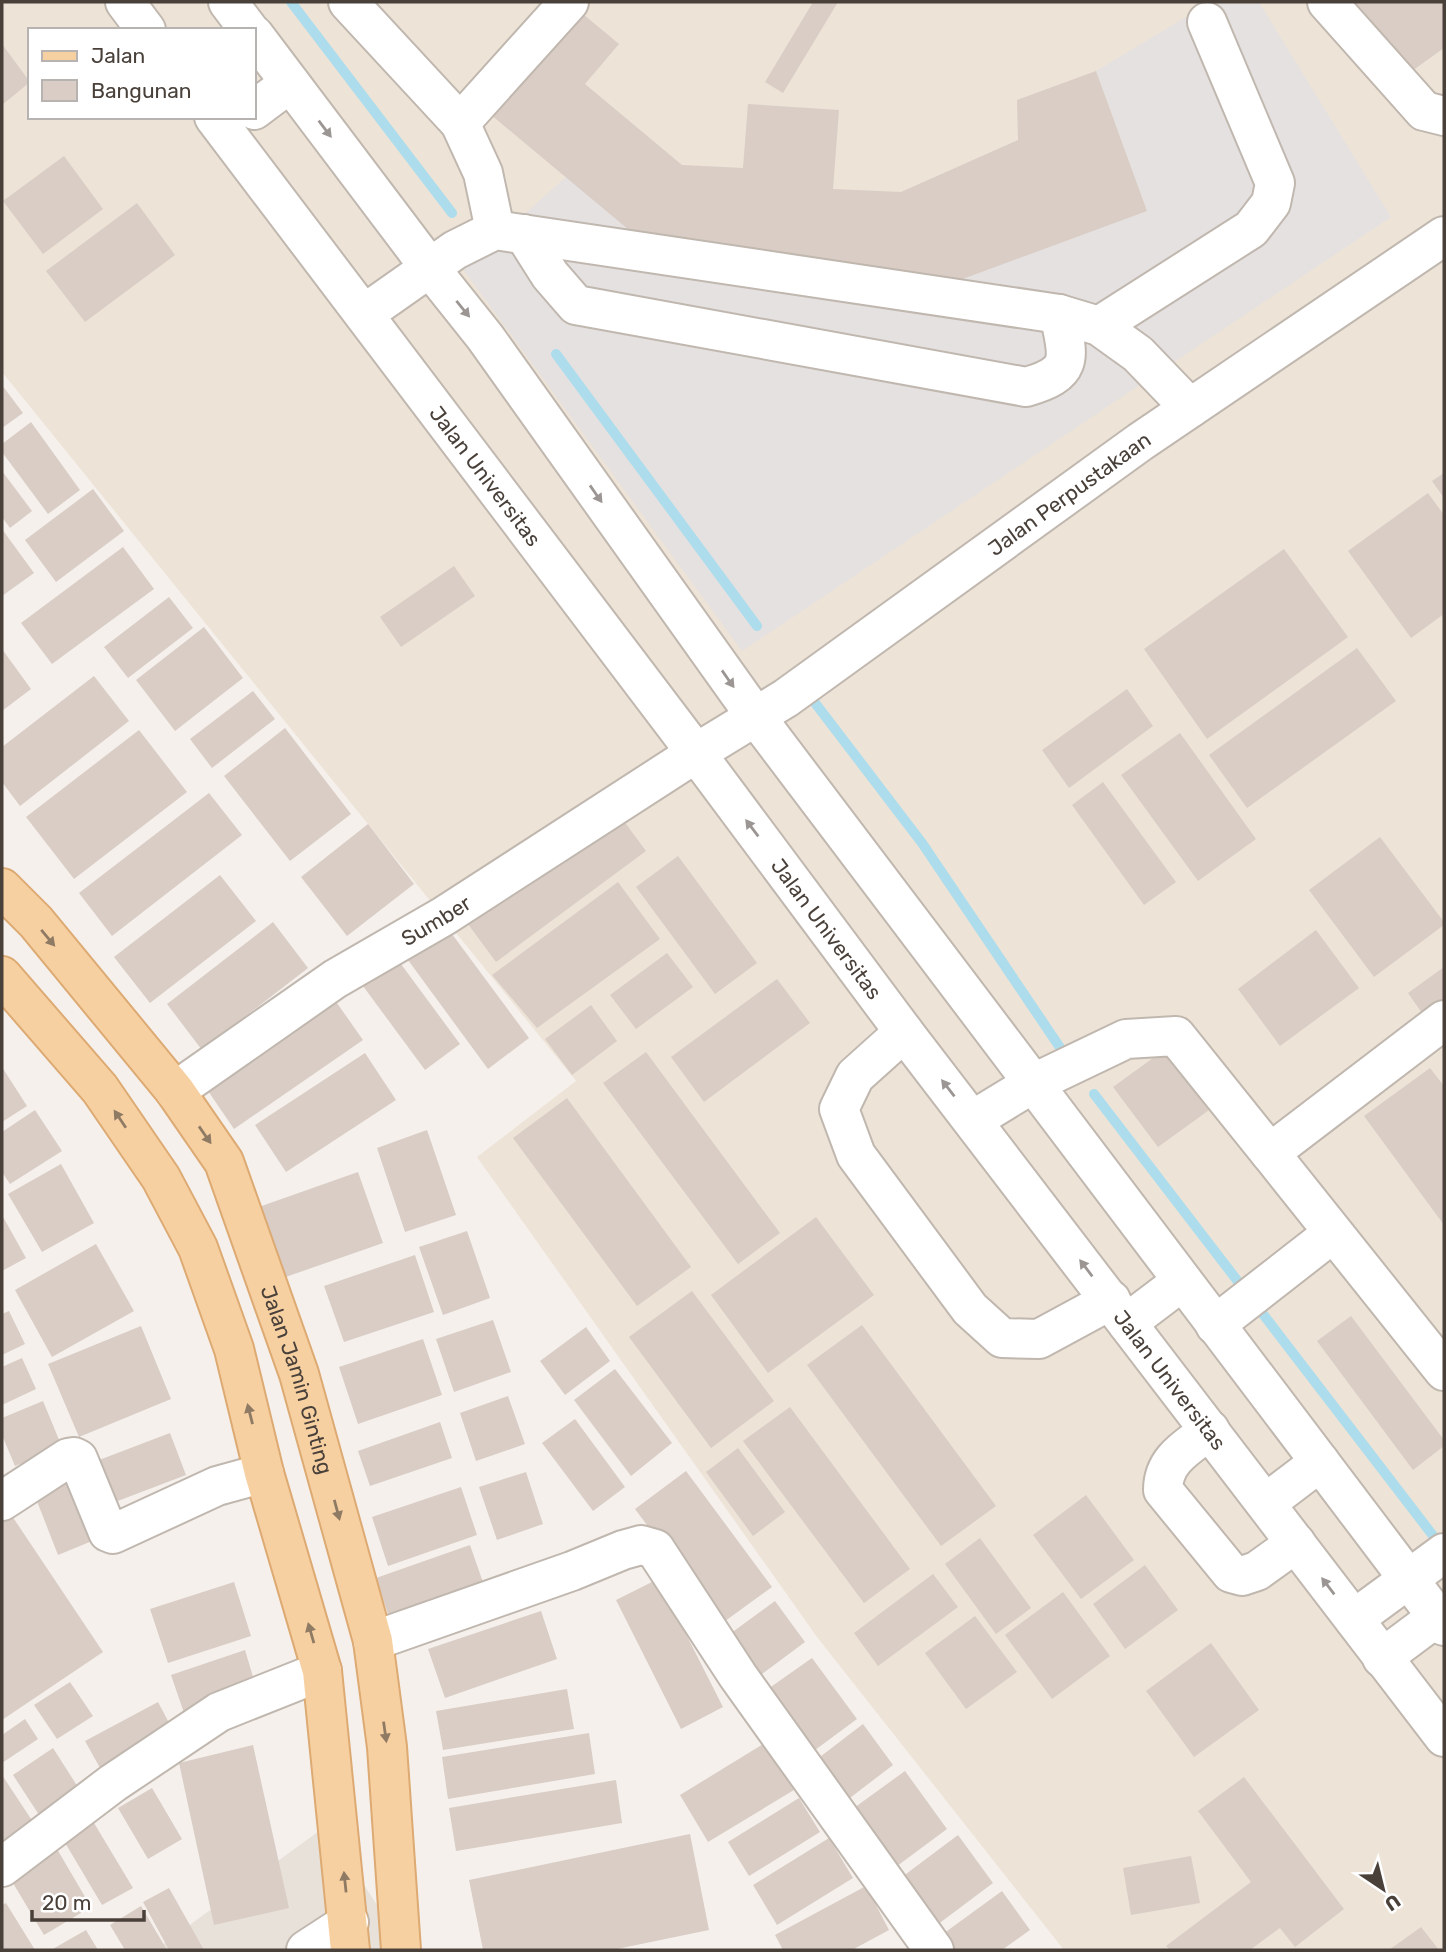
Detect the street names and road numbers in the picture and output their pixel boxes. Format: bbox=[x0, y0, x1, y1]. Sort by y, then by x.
street label: Jalan Universitas bbox=[425, 401, 547, 551]
street label: Jalan Perpustakaan bbox=[983, 426, 1155, 561]
street label: Jalan Universitas bbox=[766, 853, 888, 1004]
street label: Sumber bbox=[397, 890, 475, 951]
street label: Jalan Jamin Ginting bbox=[256, 1282, 339, 1477]
street label: Jalan Universitas bbox=[1109, 1305, 1232, 1455]

